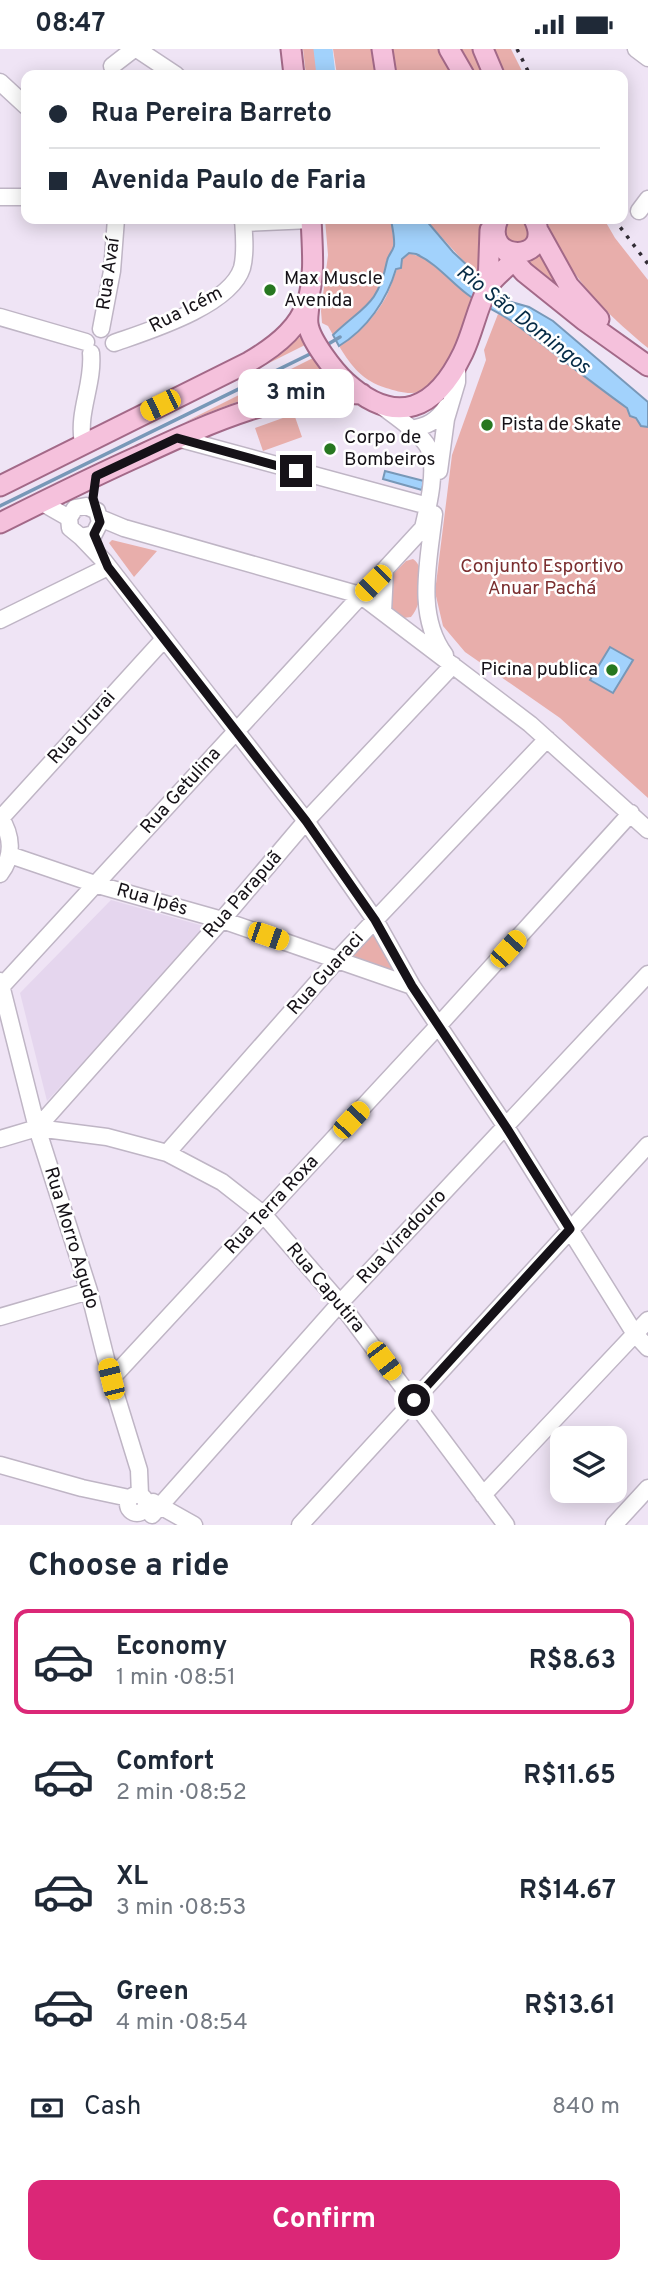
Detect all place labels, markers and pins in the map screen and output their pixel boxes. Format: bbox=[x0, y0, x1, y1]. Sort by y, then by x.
place label: Max Muscle Avenida bbox=[284, 267, 383, 313]
marker: Max Muscle Avenida bbox=[262, 282, 278, 298]
place label: Pista de Skate bbox=[501, 413, 621, 437]
marker: Pista de Skate bbox=[479, 417, 495, 433]
place label: Corpo de Bombeiros bbox=[344, 426, 436, 472]
marker: Corpo de Bombeiros bbox=[322, 441, 338, 457]
place label: Picina publica bbox=[480, 658, 598, 682]
marker: Picina publica bbox=[604, 662, 620, 678]

